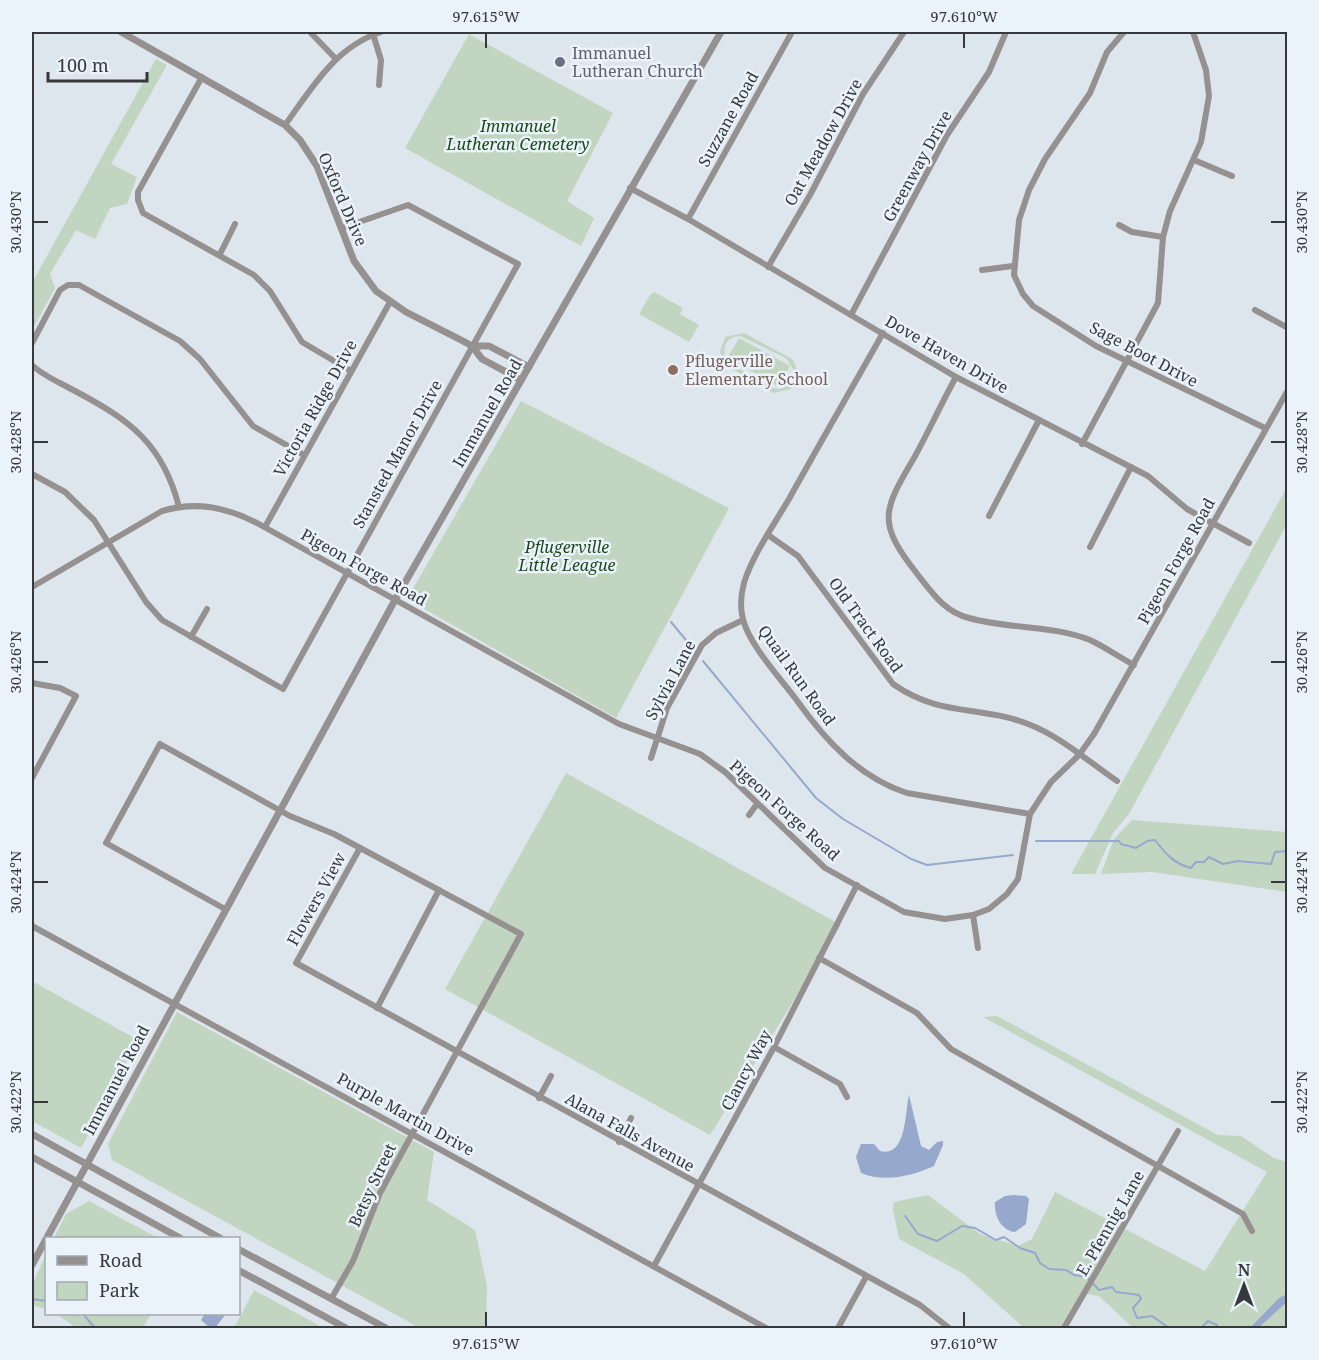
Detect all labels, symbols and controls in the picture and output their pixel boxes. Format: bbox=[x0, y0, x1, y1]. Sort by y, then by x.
text: 97.615°W bbox=[452, 6, 520, 26]
text: 97.610°W bbox=[930, 6, 998, 26]
place label: Immanuel Lutheran Church bbox=[572, 42, 703, 82]
scale bar bbox=[48, 45, 147, 83]
text: 100 m bbox=[57, 53, 109, 77]
marker: Immanuel Lutheran Church bbox=[553, 55, 567, 69]
street label: Suzzane Road bbox=[693, 67, 763, 171]
street label: Oat Meadow Drive bbox=[779, 74, 867, 210]
street label: Greenway Drive bbox=[877, 106, 957, 226]
park label: Immanuel Lutheran Cemetery bbox=[446, 115, 589, 155]
street label: Oxford Drive bbox=[313, 149, 373, 249]
text: 30.430°N bbox=[5, 190, 25, 254]
text: 30.430°N bbox=[1291, 190, 1311, 254]
street label: Dove Haven Drive bbox=[881, 310, 1013, 398]
street label: Sage Boot Drive bbox=[1086, 316, 1202, 392]
street label: Victoria Ridge Drive bbox=[268, 336, 362, 480]
place label: Pflugerville Elementary School bbox=[685, 350, 828, 390]
street label: Immanuel Road bbox=[447, 355, 527, 471]
marker: Pflugerville Elementary School bbox=[666, 363, 680, 377]
street label: Stansted Manor Drive bbox=[347, 376, 447, 532]
text: 30.428°N bbox=[5, 410, 25, 474]
text: 30.428°N bbox=[1291, 410, 1311, 474]
street label: Pigeon Forge Road bbox=[1132, 494, 1220, 628]
street label: Pigeon Forge Road bbox=[297, 523, 431, 611]
park label: Pflugerville Little League bbox=[517, 536, 616, 576]
street label: Old Tract Road bbox=[824, 573, 908, 677]
street label: Quail Run Road bbox=[753, 620, 841, 730]
text: 30.426°N bbox=[5, 630, 25, 694]
text: 30.426°N bbox=[1291, 630, 1311, 694]
street label: Sylvia Lane bbox=[640, 636, 700, 724]
street label: Pigeon Forge Road bbox=[725, 755, 845, 866]
street label: Flowers View bbox=[281, 848, 351, 949]
text: 30.424°N bbox=[5, 850, 25, 914]
text: 30.424°N bbox=[1291, 850, 1311, 914]
street label: Immanuel Road bbox=[78, 1021, 154, 1139]
street label: Clancy Way bbox=[716, 1025, 777, 1114]
street label: Purple Martin Drive bbox=[333, 1067, 479, 1161]
text: 30.422°N bbox=[5, 1070, 25, 1134]
text: 30.422°N bbox=[1291, 1070, 1311, 1134]
street label: Alana Falls Avenue bbox=[561, 1087, 699, 1177]
street label: Betsy Street bbox=[343, 1139, 401, 1230]
street label: E. Pfennig Lane bbox=[1071, 1166, 1149, 1280]
legend bbox=[45, 1237, 240, 1315]
text: Road bbox=[99, 1248, 142, 1272]
north arrow bbox=[1214, 1255, 1274, 1315]
text: N bbox=[1238, 1259, 1251, 1281]
text: Park bbox=[99, 1278, 139, 1302]
text: 97.615°W bbox=[452, 1333, 520, 1353]
text: 97.610°W bbox=[930, 1333, 998, 1353]

